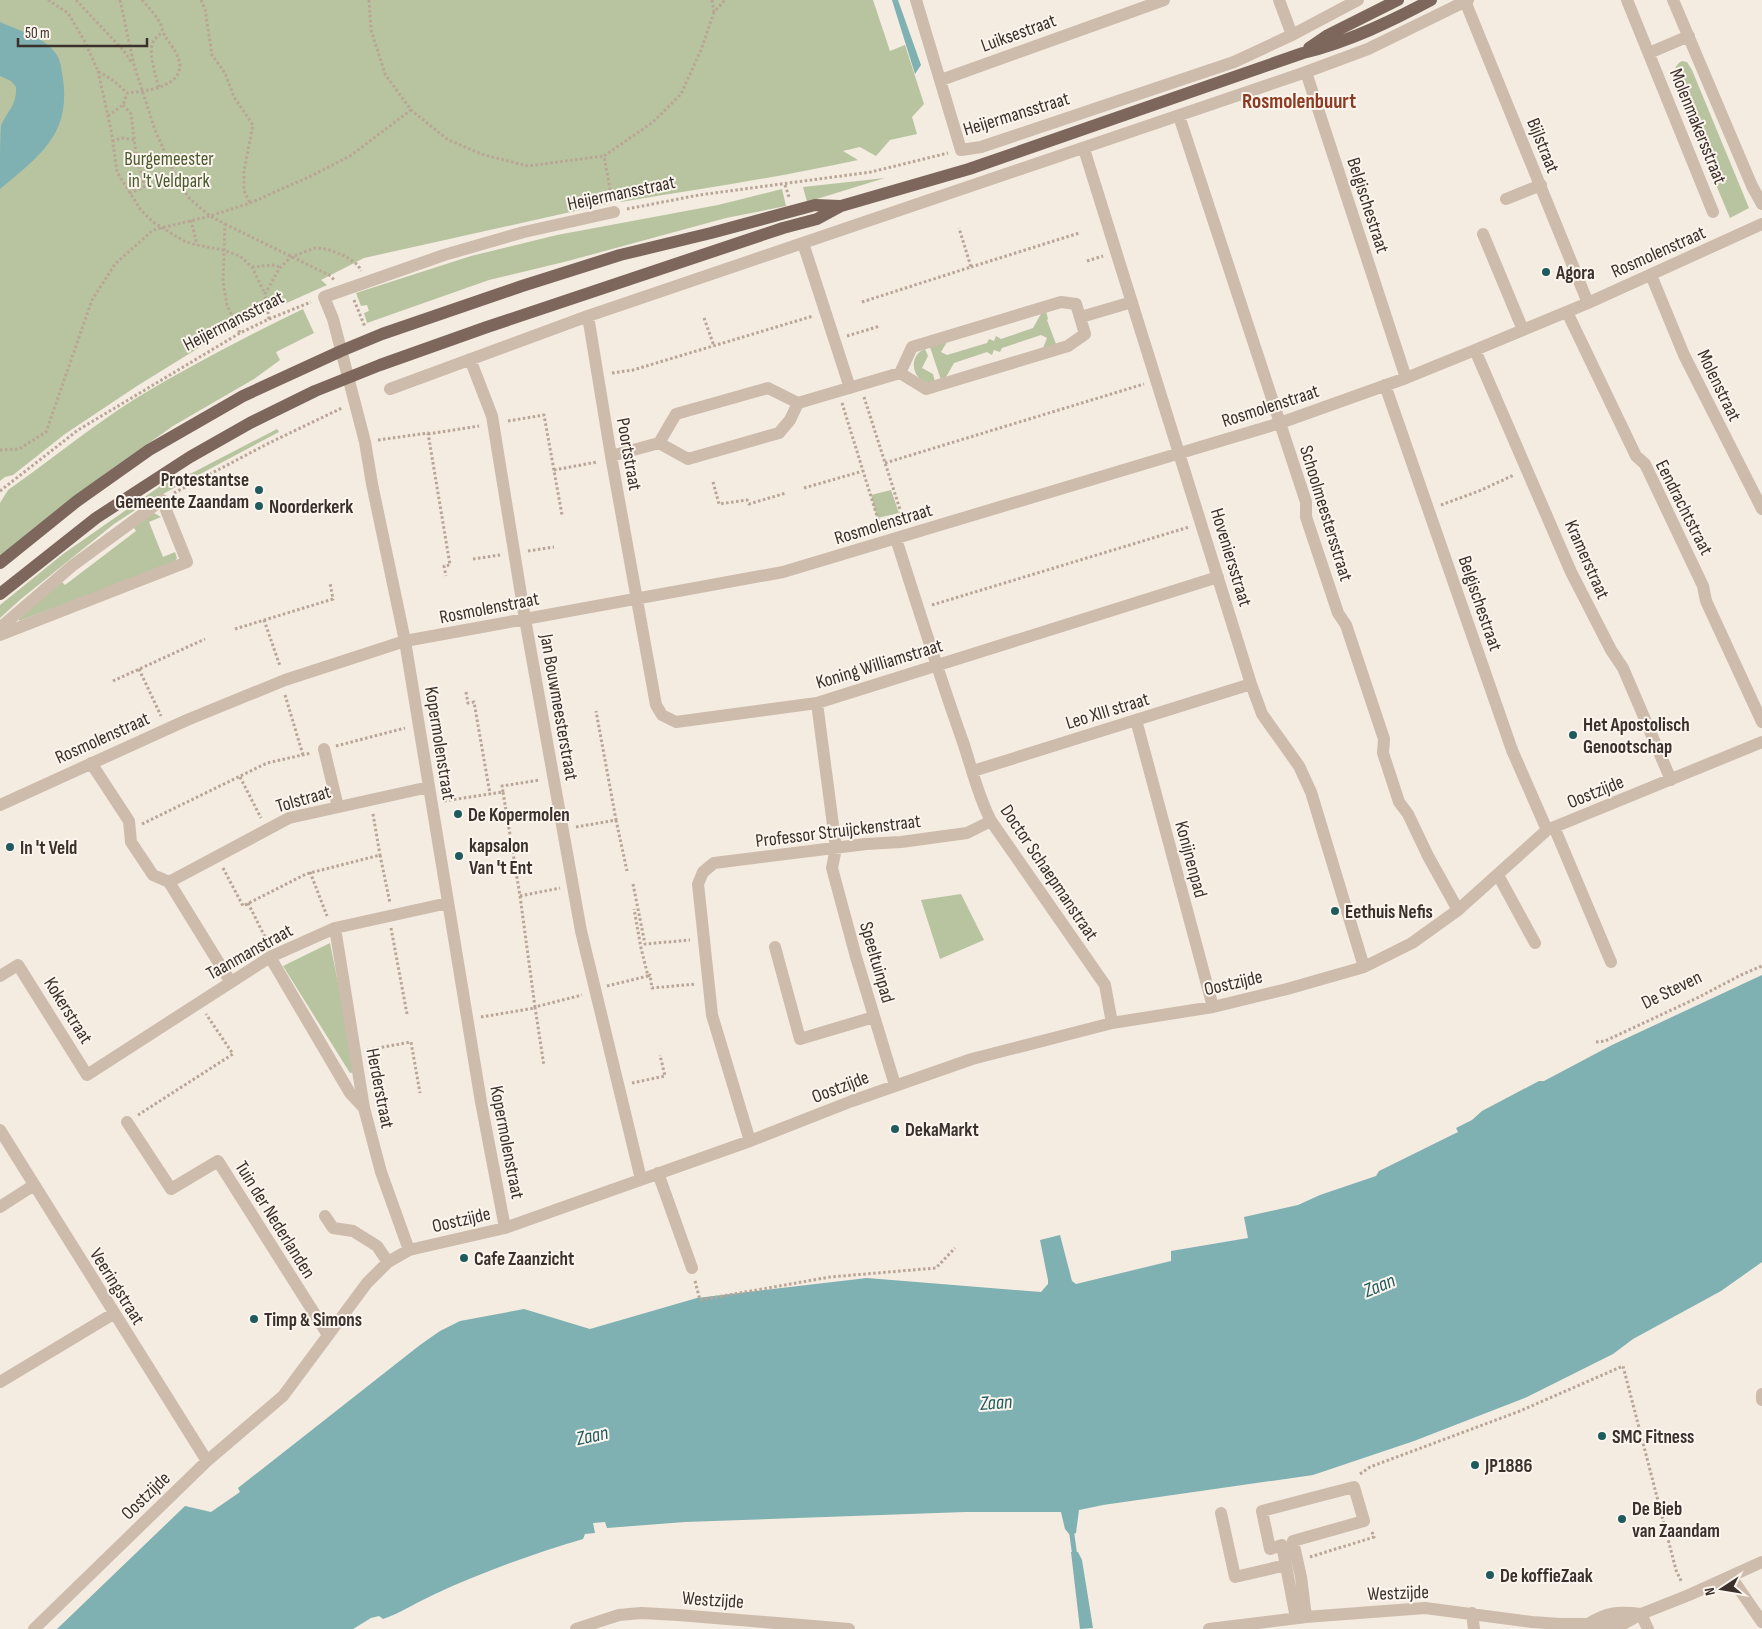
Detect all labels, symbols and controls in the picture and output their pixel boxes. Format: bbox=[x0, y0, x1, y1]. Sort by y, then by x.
street label: Luiksestraat bbox=[978, 9, 1059, 58]
scale bar bbox=[18, 15, 146, 47]
text: 50 m bbox=[25, 24, 50, 43]
street label: Molenmakersstraat bbox=[1664, 65, 1731, 188]
street label: Heijermansstraat bbox=[961, 87, 1072, 141]
district label: Rosmolenbuurt bbox=[1242, 89, 1356, 114]
street label: Bijlstraat bbox=[1521, 115, 1564, 177]
park label: Burgemeester in 't Veldpark bbox=[124, 148, 214, 193]
street label: Belgischestraat bbox=[1341, 155, 1394, 256]
street label: Heijermansstraat bbox=[565, 171, 678, 216]
street label: Rosmolenstraat bbox=[1608, 221, 1710, 283]
place label: Agora bbox=[1555, 262, 1595, 285]
marker: Agora bbox=[1540, 266, 1552, 278]
street label: Heijermansstraat bbox=[180, 286, 288, 356]
street label: Molenstraat bbox=[1692, 346, 1746, 425]
street label: Rosmolenstraat bbox=[1219, 380, 1322, 433]
street label: Poortstraat bbox=[611, 416, 646, 493]
street label: Schoolmeestersstraat bbox=[1294, 443, 1357, 584]
street label: Eendrachtstraat bbox=[1650, 456, 1718, 559]
place label: Protestantse Gemeente Zaandam bbox=[115, 469, 249, 514]
marker: Protestantse Gemeente Zaandam bbox=[253, 484, 265, 496]
place label: Noorderkerk bbox=[269, 496, 353, 519]
street label: Rosmolenstraat bbox=[832, 499, 935, 550]
marker: Noorderkerk bbox=[253, 500, 265, 512]
street label: Hoveniersstraat bbox=[1205, 506, 1256, 610]
street label: Kramerstraat bbox=[1559, 516, 1614, 603]
street label: Belgischestraat bbox=[1453, 553, 1507, 654]
street label: Rosmolenstraat bbox=[438, 588, 541, 629]
street label: Jan Bouwmeesterstraat bbox=[534, 631, 583, 782]
street label: Koning Williamstraat bbox=[813, 634, 946, 695]
street label: Kopermolenstraat bbox=[419, 685, 460, 802]
street label: Leo XIII straat bbox=[1063, 688, 1152, 735]
street label: Rosmolenstraat bbox=[52, 707, 154, 769]
place label: Het Apostolisch Genootschap bbox=[1583, 714, 1690, 759]
marker: Het Apostolisch Genootschap bbox=[1567, 729, 1579, 741]
street label: Oostzijde bbox=[1564, 771, 1627, 814]
street label: Tolstraat bbox=[273, 781, 334, 818]
street label: Doctor Schaepmanstraat bbox=[995, 800, 1103, 945]
place label: De Kopermolen bbox=[468, 804, 570, 827]
marker: De Kopermolen bbox=[452, 808, 464, 820]
street label: Professor Struijckenstraat bbox=[754, 810, 922, 853]
street label: Konijnenpad bbox=[1169, 819, 1212, 900]
place label: kapsalon Van 't Ent bbox=[469, 835, 533, 880]
place label: In 't Veld bbox=[20, 837, 77, 860]
marker: In 't Veld bbox=[4, 841, 16, 853]
marker: kapsalon Van 't Ent bbox=[453, 850, 465, 862]
place label: Eethuis Nefis bbox=[1345, 901, 1433, 924]
marker: Eethuis Nefis bbox=[1329, 905, 1341, 917]
street label: Taanmanstraat bbox=[203, 919, 297, 985]
street label: Speeltuinpad bbox=[854, 919, 899, 1006]
street label: Oostzijde bbox=[1202, 966, 1265, 1001]
street label: De Steven bbox=[1638, 966, 1706, 1015]
street label: Kokerstraat bbox=[38, 973, 97, 1048]
street label: Herderstraat bbox=[360, 1046, 399, 1131]
street label: Oostzijde bbox=[809, 1066, 872, 1109]
street label: Kopermolenstraat bbox=[484, 1084, 529, 1201]
place label: DekaMarkt bbox=[905, 1119, 979, 1142]
marker: DekaMarkt bbox=[889, 1123, 901, 1135]
street label: Tuin der Nederlanden bbox=[229, 1157, 320, 1283]
street label: Oostzijde bbox=[430, 1203, 493, 1238]
street label: Veeringstraat bbox=[84, 1244, 149, 1330]
place label: Cafe Zaanzicht bbox=[474, 1248, 574, 1271]
marker: Cafe Zaanzicht bbox=[458, 1252, 470, 1264]
water label: Zaan bbox=[1359, 1269, 1399, 1303]
place label: Timp & Simons bbox=[264, 1309, 362, 1332]
marker: Timp & Simons bbox=[248, 1313, 260, 1325]
water label: Zaan bbox=[978, 1390, 1013, 1416]
water label: Zaan bbox=[573, 1421, 610, 1451]
place label: SMC Fitness bbox=[1612, 1426, 1694, 1449]
marker: SMC Fitness bbox=[1596, 1430, 1608, 1442]
place label: JP1886 bbox=[1484, 1455, 1533, 1478]
marker: JP1886 bbox=[1469, 1459, 1481, 1471]
street label: Oostzijde bbox=[117, 1467, 175, 1525]
place label: De Bieb van Zaandam bbox=[1632, 1498, 1720, 1543]
marker: De Bieb van Zaandam bbox=[1616, 1513, 1628, 1525]
north arrow bbox=[1697, 1564, 1747, 1614]
place label: De koffieZaak bbox=[1500, 1565, 1593, 1588]
marker: De koffieZaak bbox=[1484, 1569, 1496, 1581]
street label: Westzijde bbox=[1367, 1581, 1429, 1606]
text: N bbox=[1701, 1586, 1719, 1597]
street label: Westzijde bbox=[681, 1587, 745, 1614]

